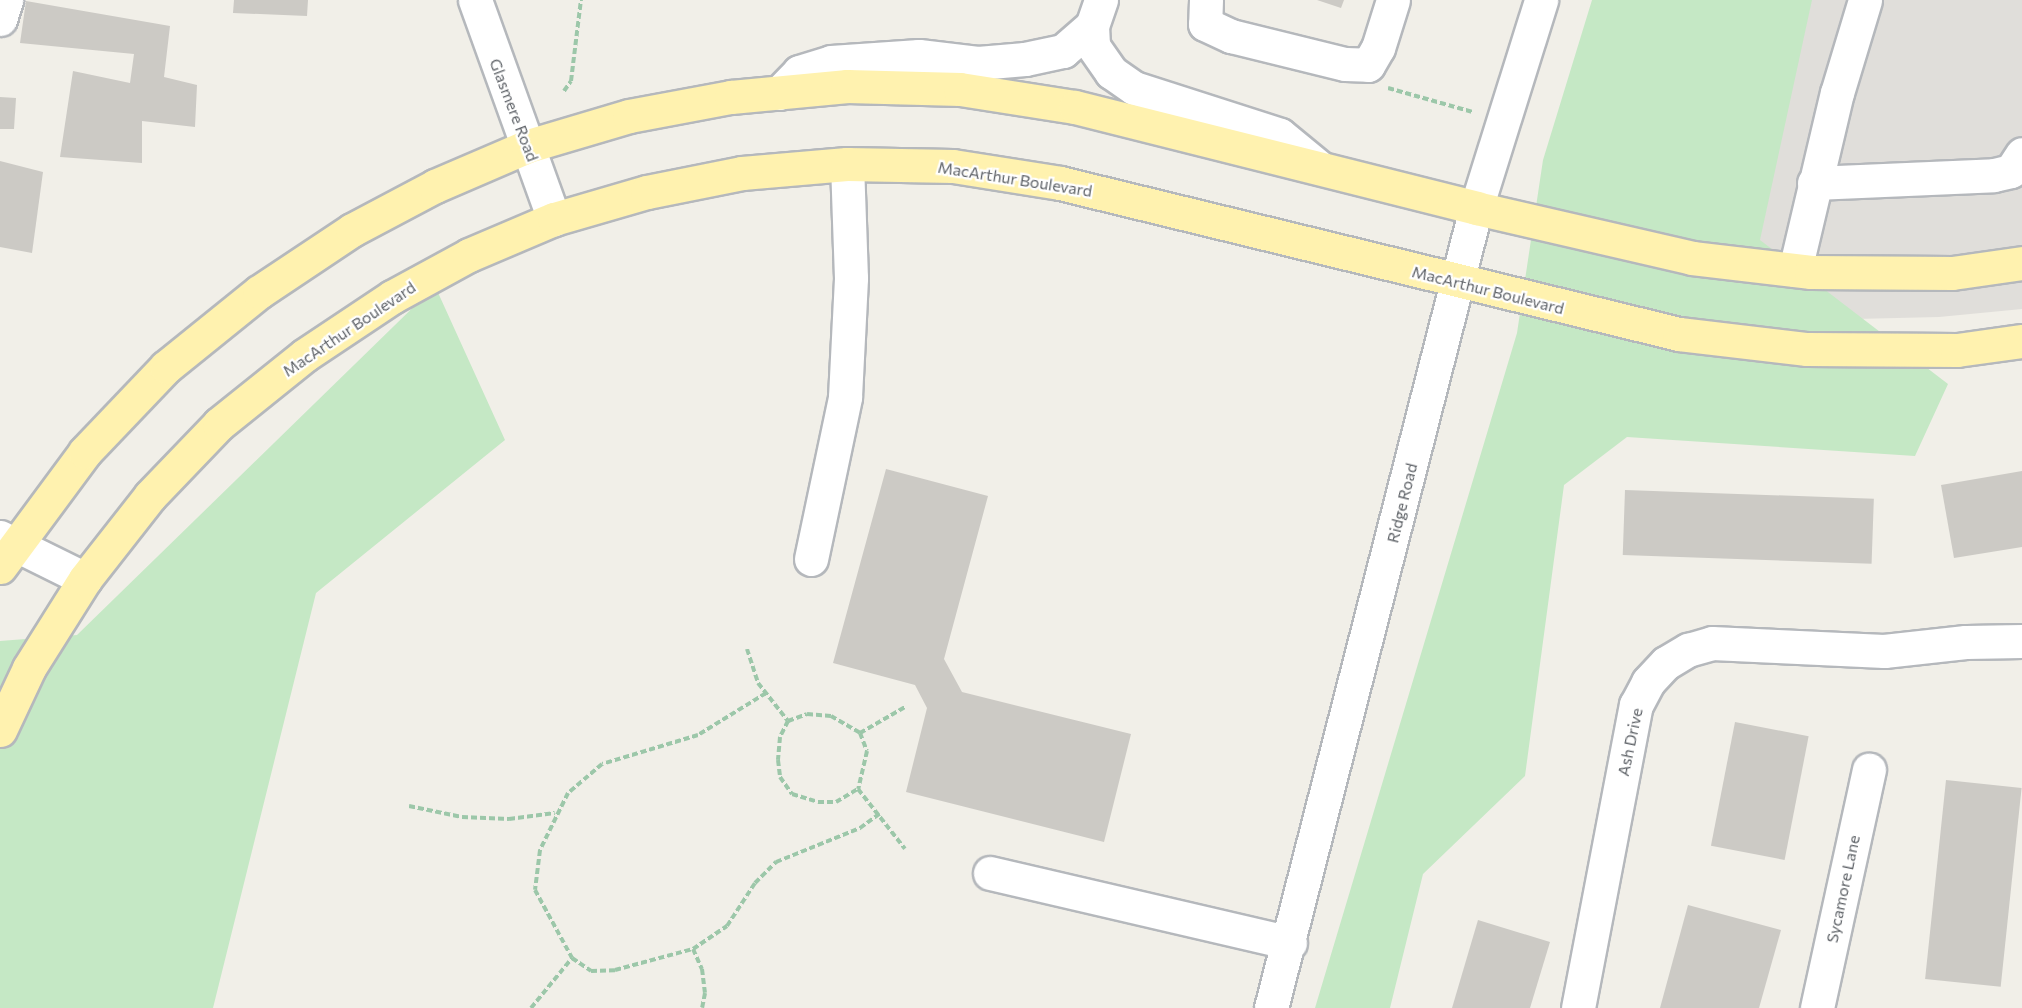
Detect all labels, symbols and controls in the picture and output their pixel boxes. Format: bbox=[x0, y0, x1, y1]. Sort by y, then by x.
street label: Glasmere Road bbox=[486, 56, 542, 164]
street label: MacArthur Boulevard bbox=[937, 157, 1093, 201]
street label: MacArthur Boulevard bbox=[1410, 262, 1566, 318]
street label: MacArthur Boulevard bbox=[279, 277, 419, 381]
street label: Ridge Road bbox=[1383, 461, 1421, 545]
street label: Ash Drive bbox=[1613, 706, 1647, 778]
street label: Sycamore Lane bbox=[1822, 833, 1864, 945]

